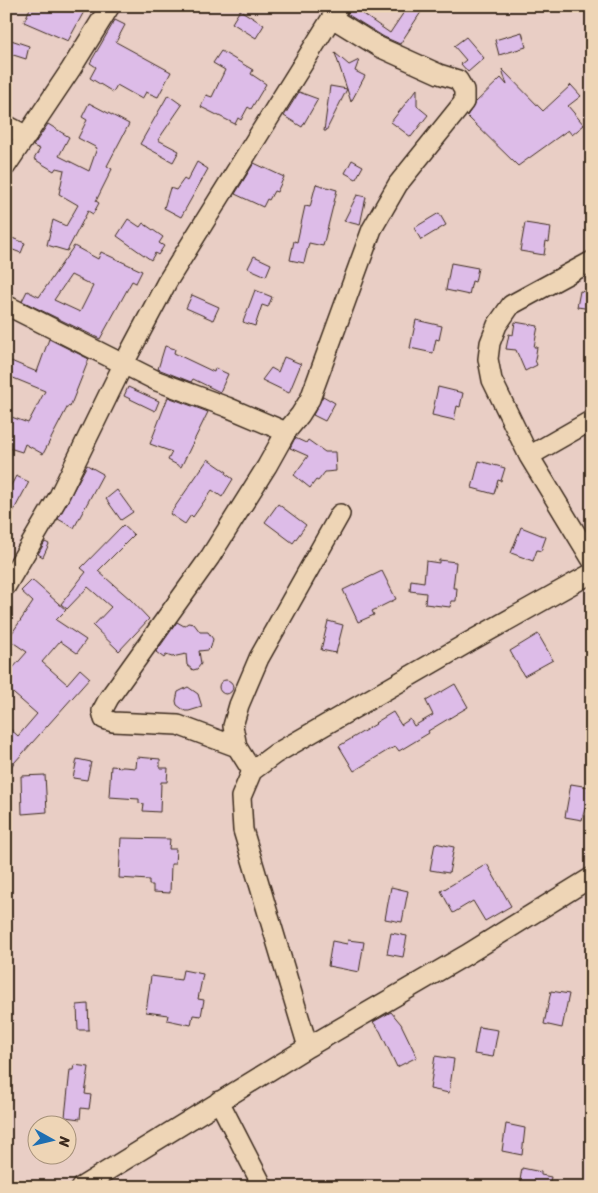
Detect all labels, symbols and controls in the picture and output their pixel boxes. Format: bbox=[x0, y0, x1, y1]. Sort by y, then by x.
north arrow bbox=[28, 1116, 78, 1166]
text: N bbox=[51, 1134, 78, 1149]

